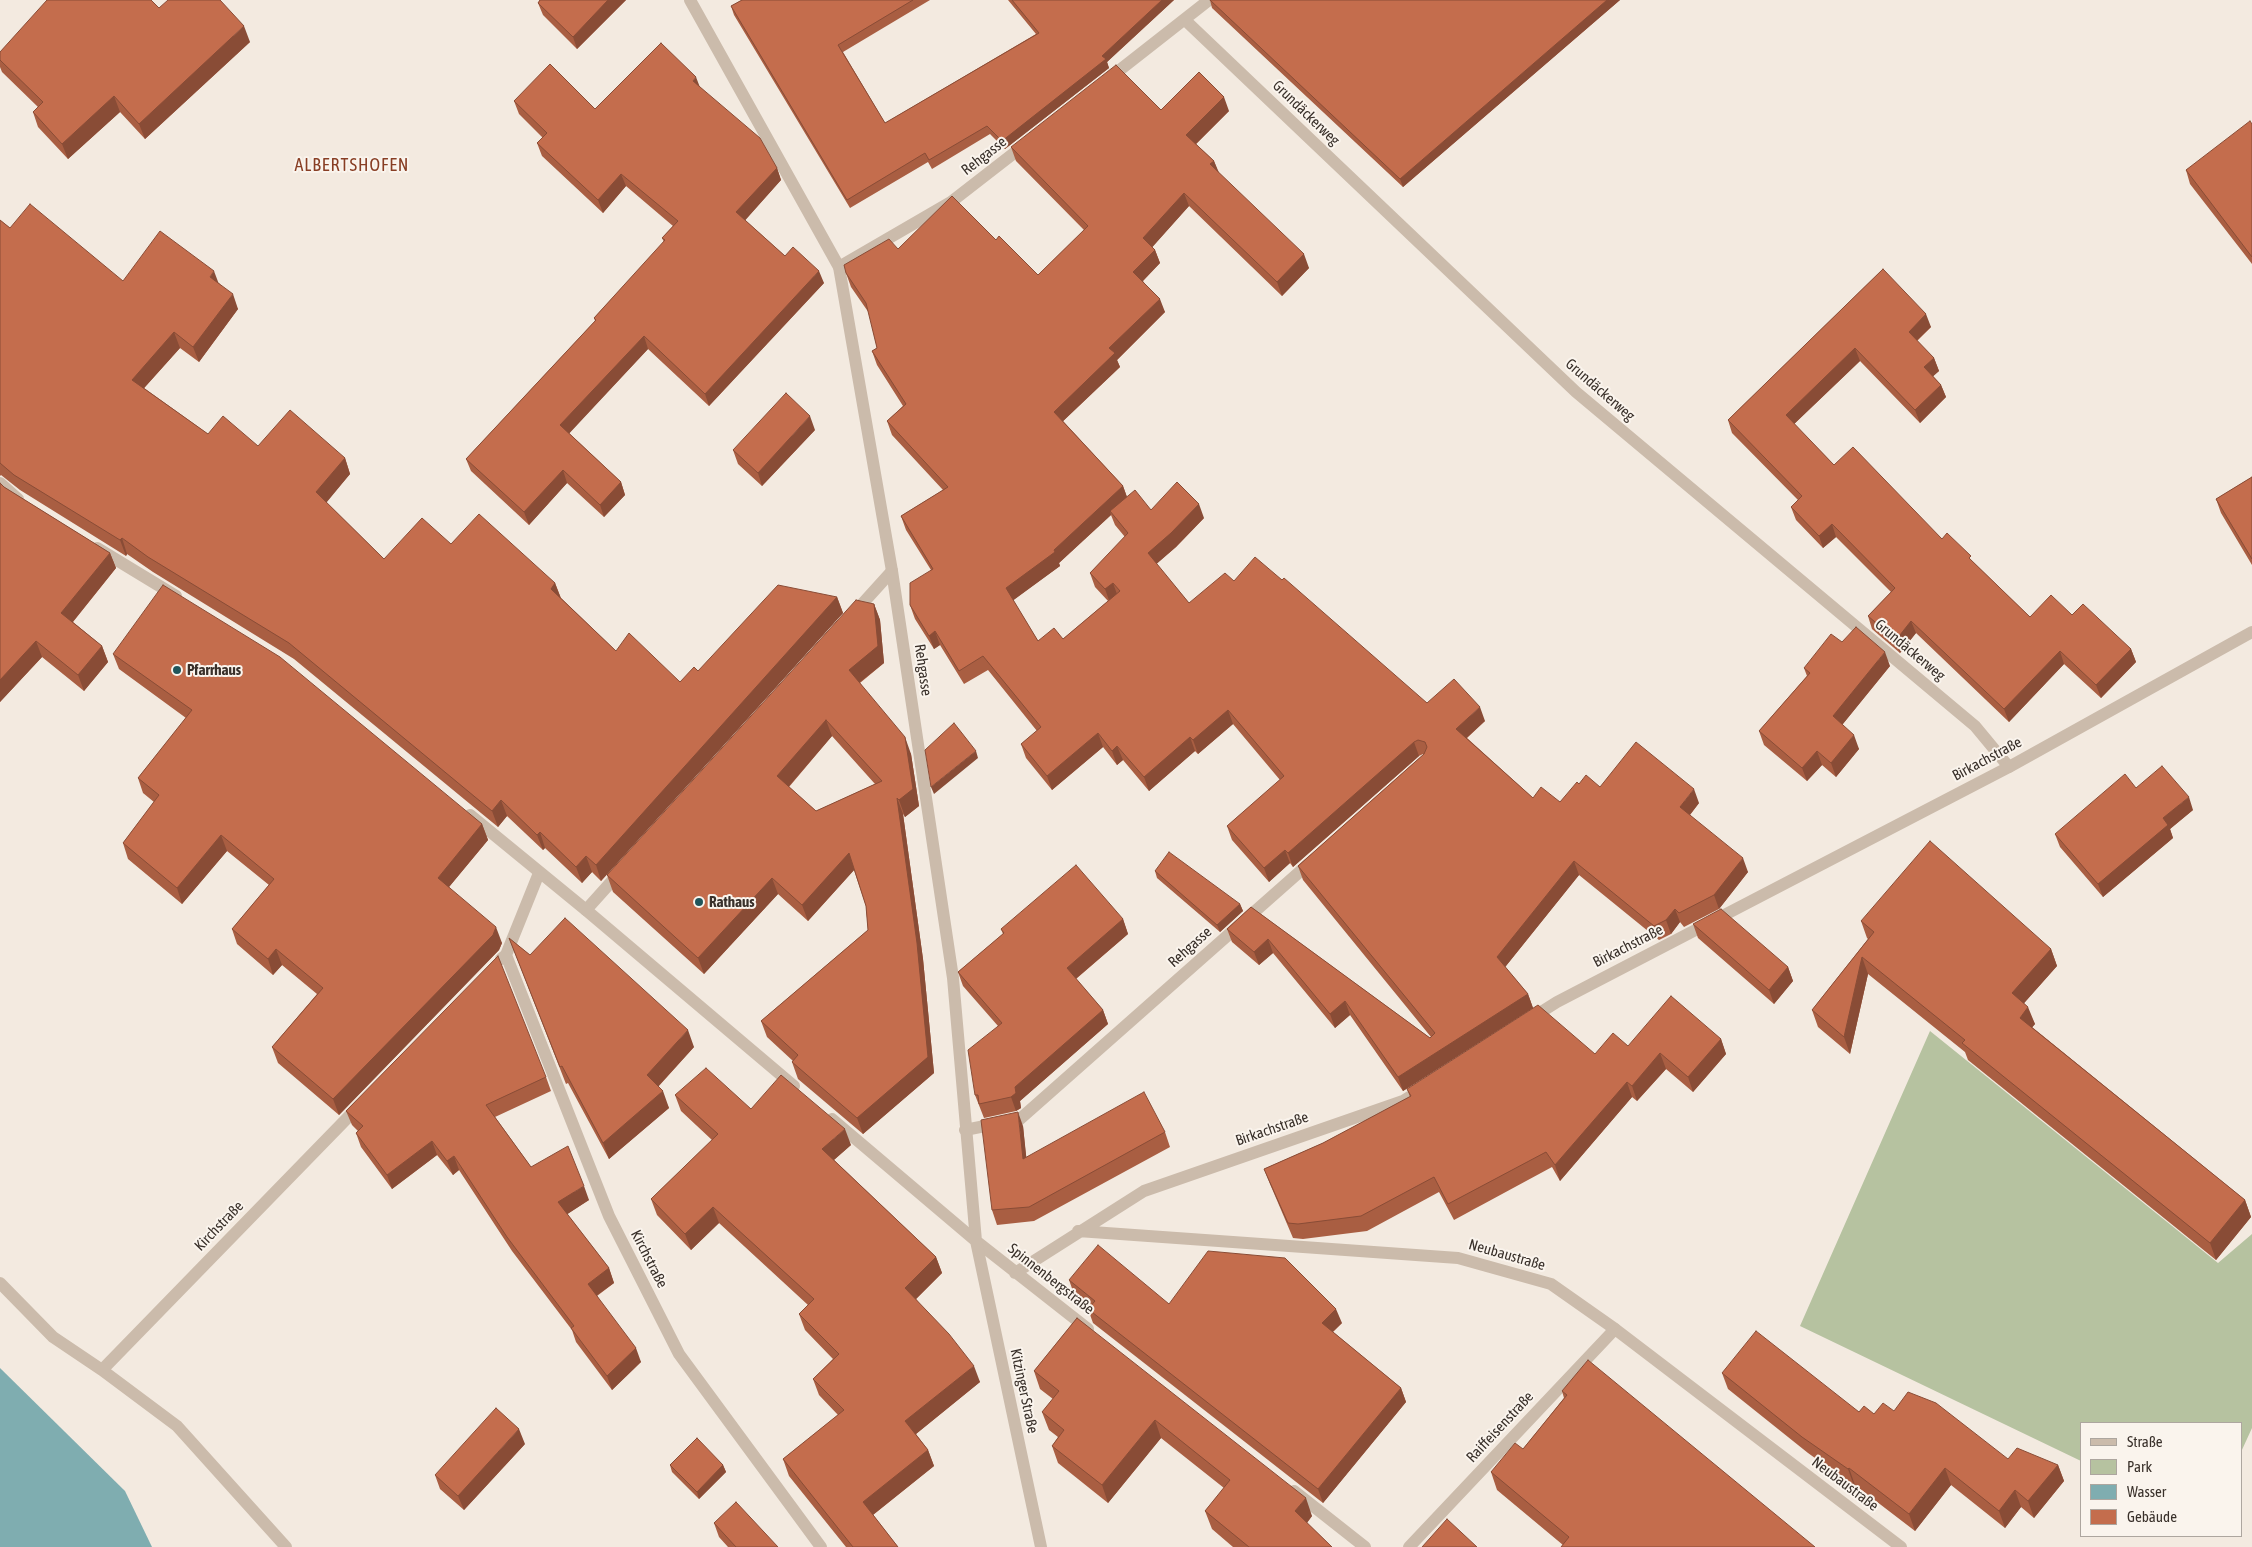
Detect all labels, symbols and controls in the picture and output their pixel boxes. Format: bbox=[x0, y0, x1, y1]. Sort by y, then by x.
street label: Grundäckerweg bbox=[1269, 77, 1343, 149]
street label: Rehgasse bbox=[958, 133, 1010, 179]
district label: ALBERTSHOFEN bbox=[293, 154, 411, 176]
street label: Grundäckerweg bbox=[1562, 355, 1638, 425]
street label: Grundäckerweg bbox=[1871, 615, 1949, 685]
street label: Rehgasse bbox=[910, 643, 936, 697]
place label: Pfarrhaus bbox=[187, 661, 241, 679]
marker: Pfarrhaus bbox=[171, 664, 183, 676]
street label: Birkachstraße bbox=[1949, 733, 2025, 785]
place label: Rathaus bbox=[709, 893, 755, 911]
marker: Rathaus bbox=[693, 896, 705, 908]
street label: Birkachstraße bbox=[1590, 921, 1666, 971]
street label: Rehgasse bbox=[1165, 923, 1215, 971]
street label: Birkachstraße bbox=[1233, 1108, 1311, 1150]
street label: Kirchstraße bbox=[191, 1197, 247, 1255]
street label: Kirchstraße bbox=[627, 1227, 671, 1291]
street label: Neubaustraße bbox=[1467, 1235, 1547, 1275]
street label: Spinnenbergstraße bbox=[1004, 1240, 1098, 1318]
street label: Kitzinger Straße bbox=[1006, 1347, 1042, 1435]
street label: Raiffeisenstraße bbox=[1463, 1388, 1537, 1466]
legend bbox=[2080, 1422, 2242, 1537]
text: Straße bbox=[2127, 1433, 2163, 1450]
street label: Neubaustraße bbox=[1808, 1453, 1882, 1515]
text: Park bbox=[2127, 1458, 2152, 1475]
text: Wasser bbox=[2127, 1483, 2166, 1500]
text: Gebäude bbox=[2127, 1508, 2177, 1525]

